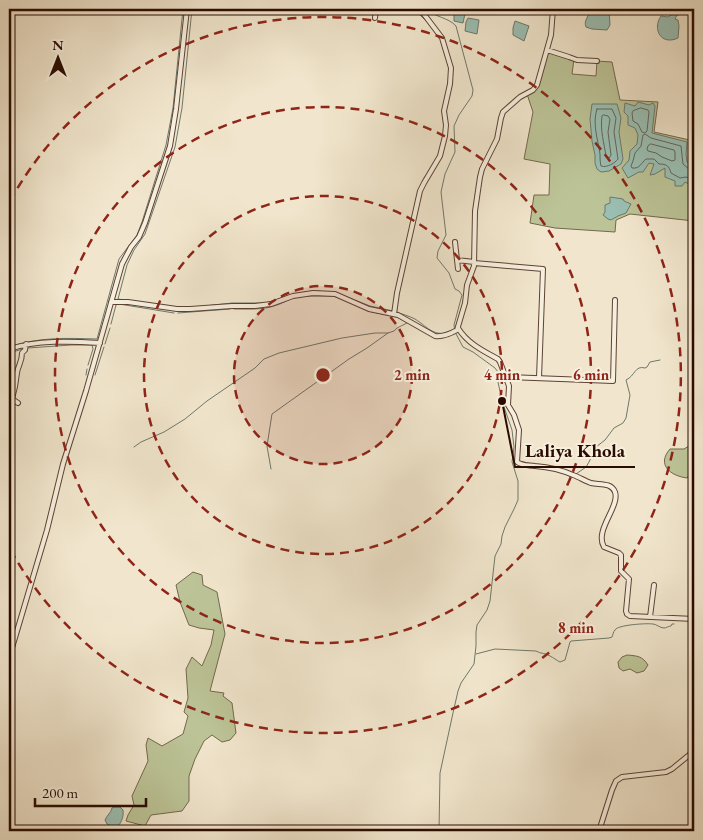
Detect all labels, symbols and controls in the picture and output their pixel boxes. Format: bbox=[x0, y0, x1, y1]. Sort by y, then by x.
north arrow bbox=[32, 32, 82, 82]
text: N bbox=[52, 36, 64, 54]
text: 2 min bbox=[394, 365, 431, 384]
text: 4 min bbox=[484, 365, 521, 384]
text: 6 min bbox=[573, 365, 610, 384]
centre of rings bbox=[314, 366, 332, 384]
callout: Laliya Khola bbox=[515, 433, 635, 467]
text: Laliya Khola bbox=[525, 438, 626, 463]
text: 8 min bbox=[558, 618, 595, 637]
scale bar bbox=[35, 775, 146, 807]
text: 200 m bbox=[42, 783, 79, 802]

